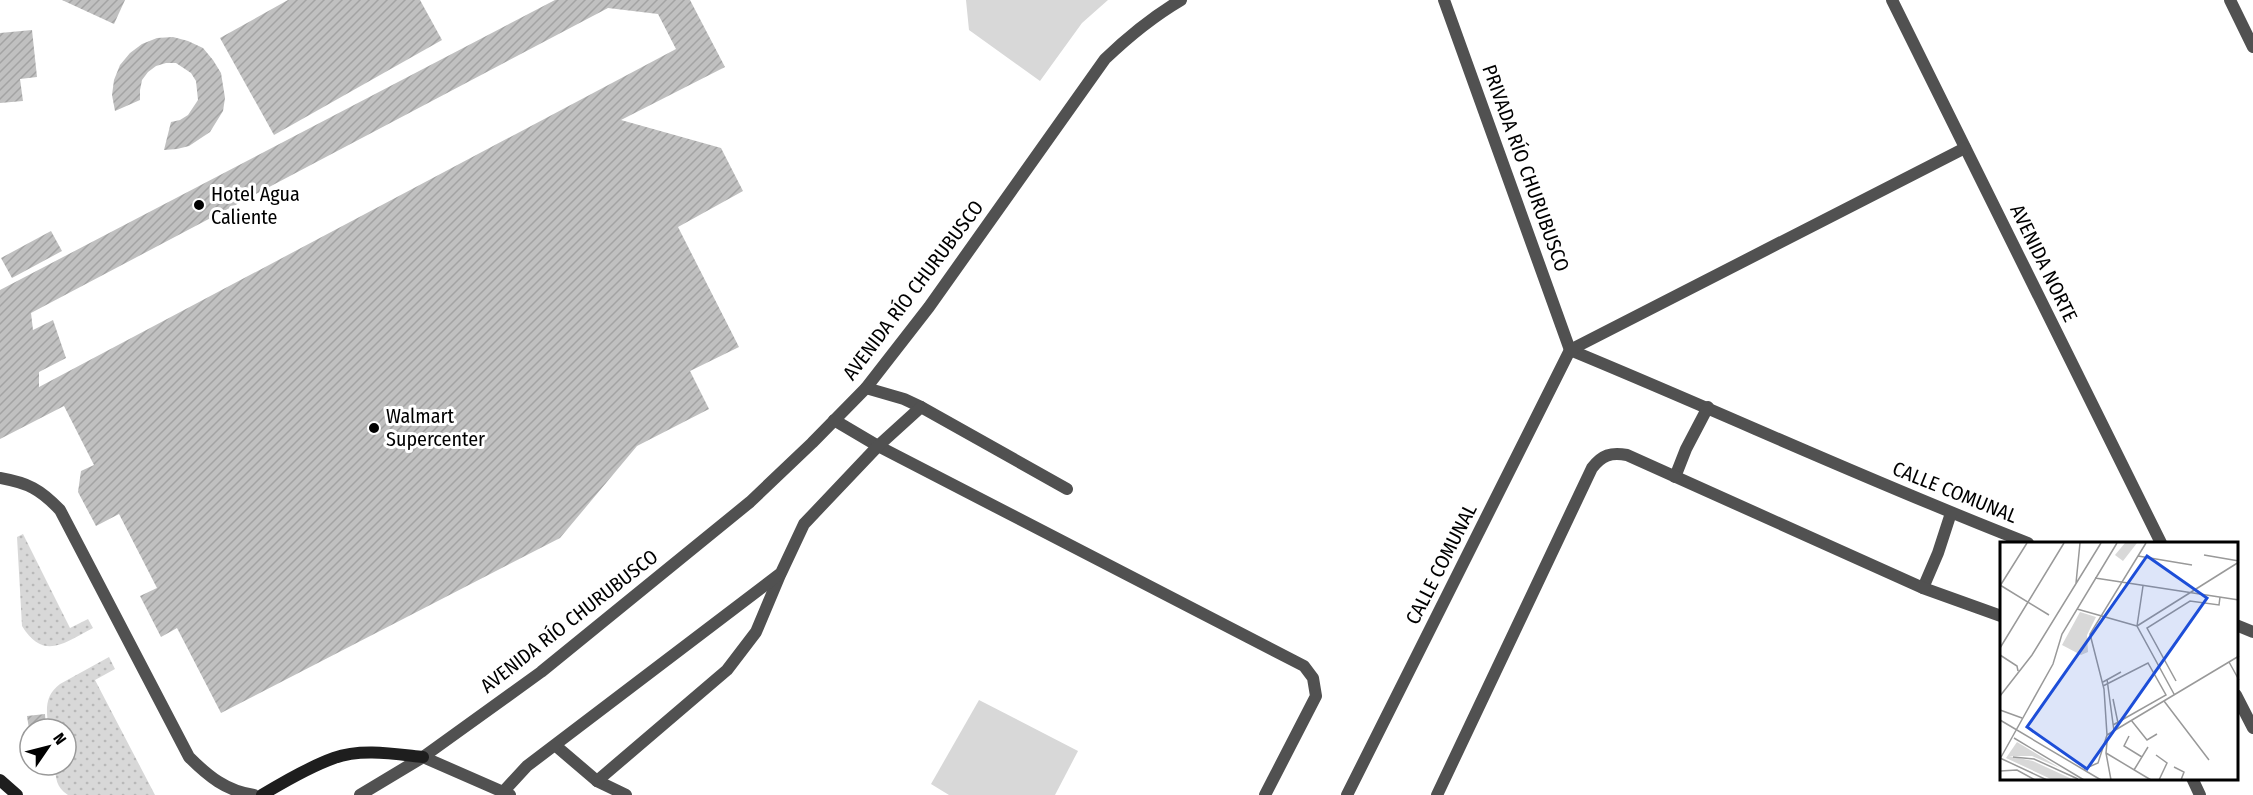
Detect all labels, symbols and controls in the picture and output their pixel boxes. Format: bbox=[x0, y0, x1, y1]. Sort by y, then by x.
street label: PRIVADA RÍO CHURUBUSCO bbox=[1477, 61, 1575, 275]
place label: Hotel Agua Caliente bbox=[211, 182, 300, 229]
street label: AVENIDA RÍO CHURUBUSCO bbox=[838, 195, 988, 385]
marker: Hotel Agua Caliente bbox=[192, 198, 206, 212]
street label: AVENIDA NORTE bbox=[2005, 200, 2083, 326]
place label: Walmart Supercenter bbox=[386, 404, 485, 451]
marker: Walmart Supercenter bbox=[367, 421, 381, 435]
street label: CALLE COMUNAL bbox=[1889, 456, 2021, 528]
street label: CALLE COMUNAL bbox=[1400, 500, 1482, 628]
inset map bbox=[2000, 542, 2238, 780]
street label: AVENIDA RÍO CHURUBUSCO bbox=[475, 544, 663, 698]
north arrow bbox=[18, 717, 78, 777]
text: N bbox=[49, 729, 70, 748]

